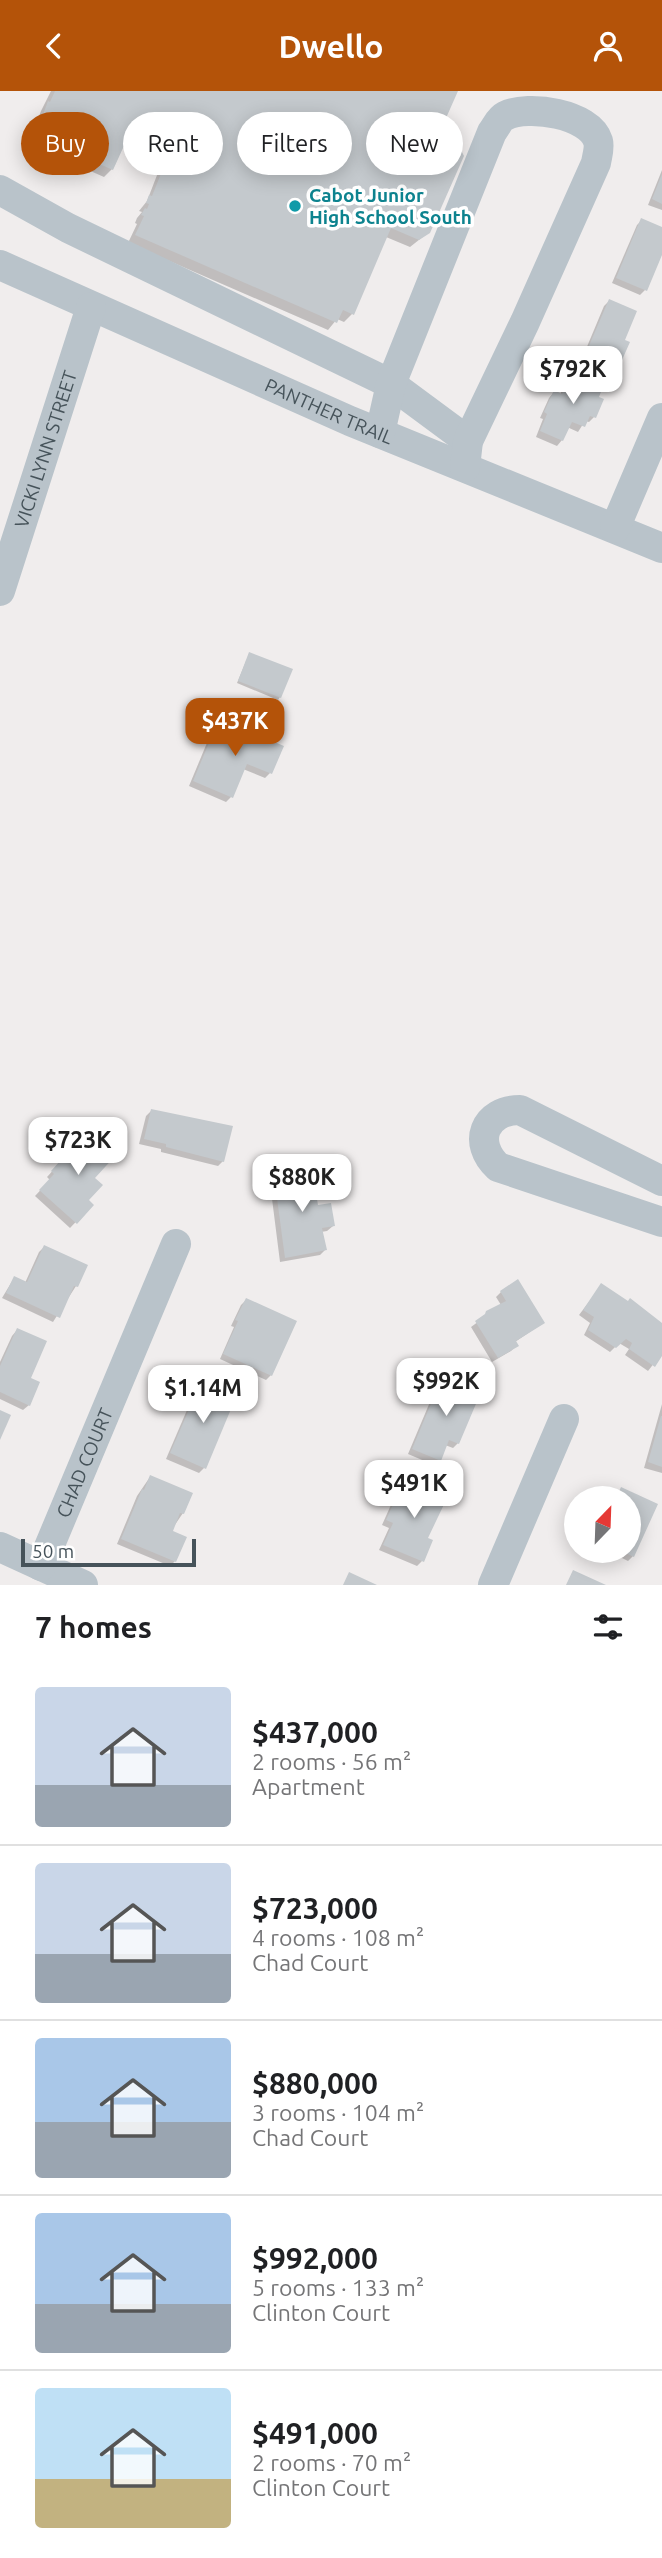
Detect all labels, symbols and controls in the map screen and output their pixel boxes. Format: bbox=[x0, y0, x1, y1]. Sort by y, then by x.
icon: back bbox=[35, 27, 73, 65]
icon: person bbox=[589, 27, 627, 65]
text: Dwello bbox=[278, 28, 384, 64]
chip: Buy bbox=[21, 112, 109, 175]
chip: Rent bbox=[123, 112, 223, 175]
chip: Filters bbox=[237, 112, 352, 175]
chip: New bbox=[366, 112, 463, 175]
place label: Cabot Junior High School South bbox=[309, 184, 472, 228]
marker: Cabot Junior High School South bbox=[287, 198, 303, 214]
pin: $792K bbox=[524, 347, 622, 406]
text: $792K bbox=[539, 356, 607, 381]
street label: VICKI LYNN STREET bbox=[10, 367, 81, 531]
street label: PANTHER TRAIL bbox=[262, 374, 396, 448]
pin: $437K bbox=[186, 699, 284, 758]
text: $437K bbox=[201, 708, 269, 733]
pin: $723K bbox=[29, 1117, 127, 1177]
text: $723K bbox=[44, 1127, 112, 1152]
pin: $880K bbox=[253, 1155, 351, 1214]
text: $880K bbox=[268, 1164, 336, 1189]
pin: $992K bbox=[397, 1359, 495, 1418]
pin: $1.14M bbox=[146, 1365, 260, 1425]
text: $992K bbox=[412, 1368, 480, 1393]
text: $1.14M bbox=[164, 1375, 242, 1400]
street label: CHAD COURT bbox=[52, 1404, 117, 1521]
pin: $491K bbox=[365, 1461, 463, 1520]
text: $491K bbox=[380, 1470, 448, 1495]
north arrow bbox=[564, 1486, 640, 1563]
map controls bbox=[564, 1486, 641, 1563]
scale bar bbox=[21, 1536, 196, 1568]
text: 50 m bbox=[32, 1540, 74, 1562]
icon: filters bbox=[589, 1608, 627, 1646]
text: 7 homes bbox=[35, 1610, 152, 1644]
icon: home bbox=[91, 1715, 175, 1799]
text: $437,000 bbox=[252, 1715, 378, 1749]
text: 2 rooms · 56 m² bbox=[252, 1749, 411, 1774]
text: Apartment bbox=[252, 1774, 365, 1799]
icon: home bbox=[91, 1891, 175, 1975]
text: $723,000 bbox=[252, 1891, 378, 1925]
text: 4 rooms · 108 m² bbox=[252, 1925, 424, 1950]
text: Chad Court bbox=[252, 1950, 368, 1975]
icon: home bbox=[91, 2066, 175, 2150]
text: $880,000 bbox=[252, 2066, 378, 2100]
text: 3 rooms · 104 m² bbox=[252, 2100, 424, 2125]
text: Chad Court bbox=[252, 2125, 368, 2150]
icon: home bbox=[91, 2241, 175, 2325]
text: $992,000 bbox=[252, 2241, 378, 2275]
text: 5 rooms · 133 m² bbox=[252, 2275, 424, 2300]
text: Clinton Court bbox=[252, 2300, 390, 2325]
icon: home bbox=[91, 2416, 175, 2500]
text: $491,000 bbox=[252, 2416, 378, 2450]
text: 2 rooms · 70 m² bbox=[252, 2450, 411, 2475]
text: Clinton Court bbox=[252, 2475, 390, 2500]

